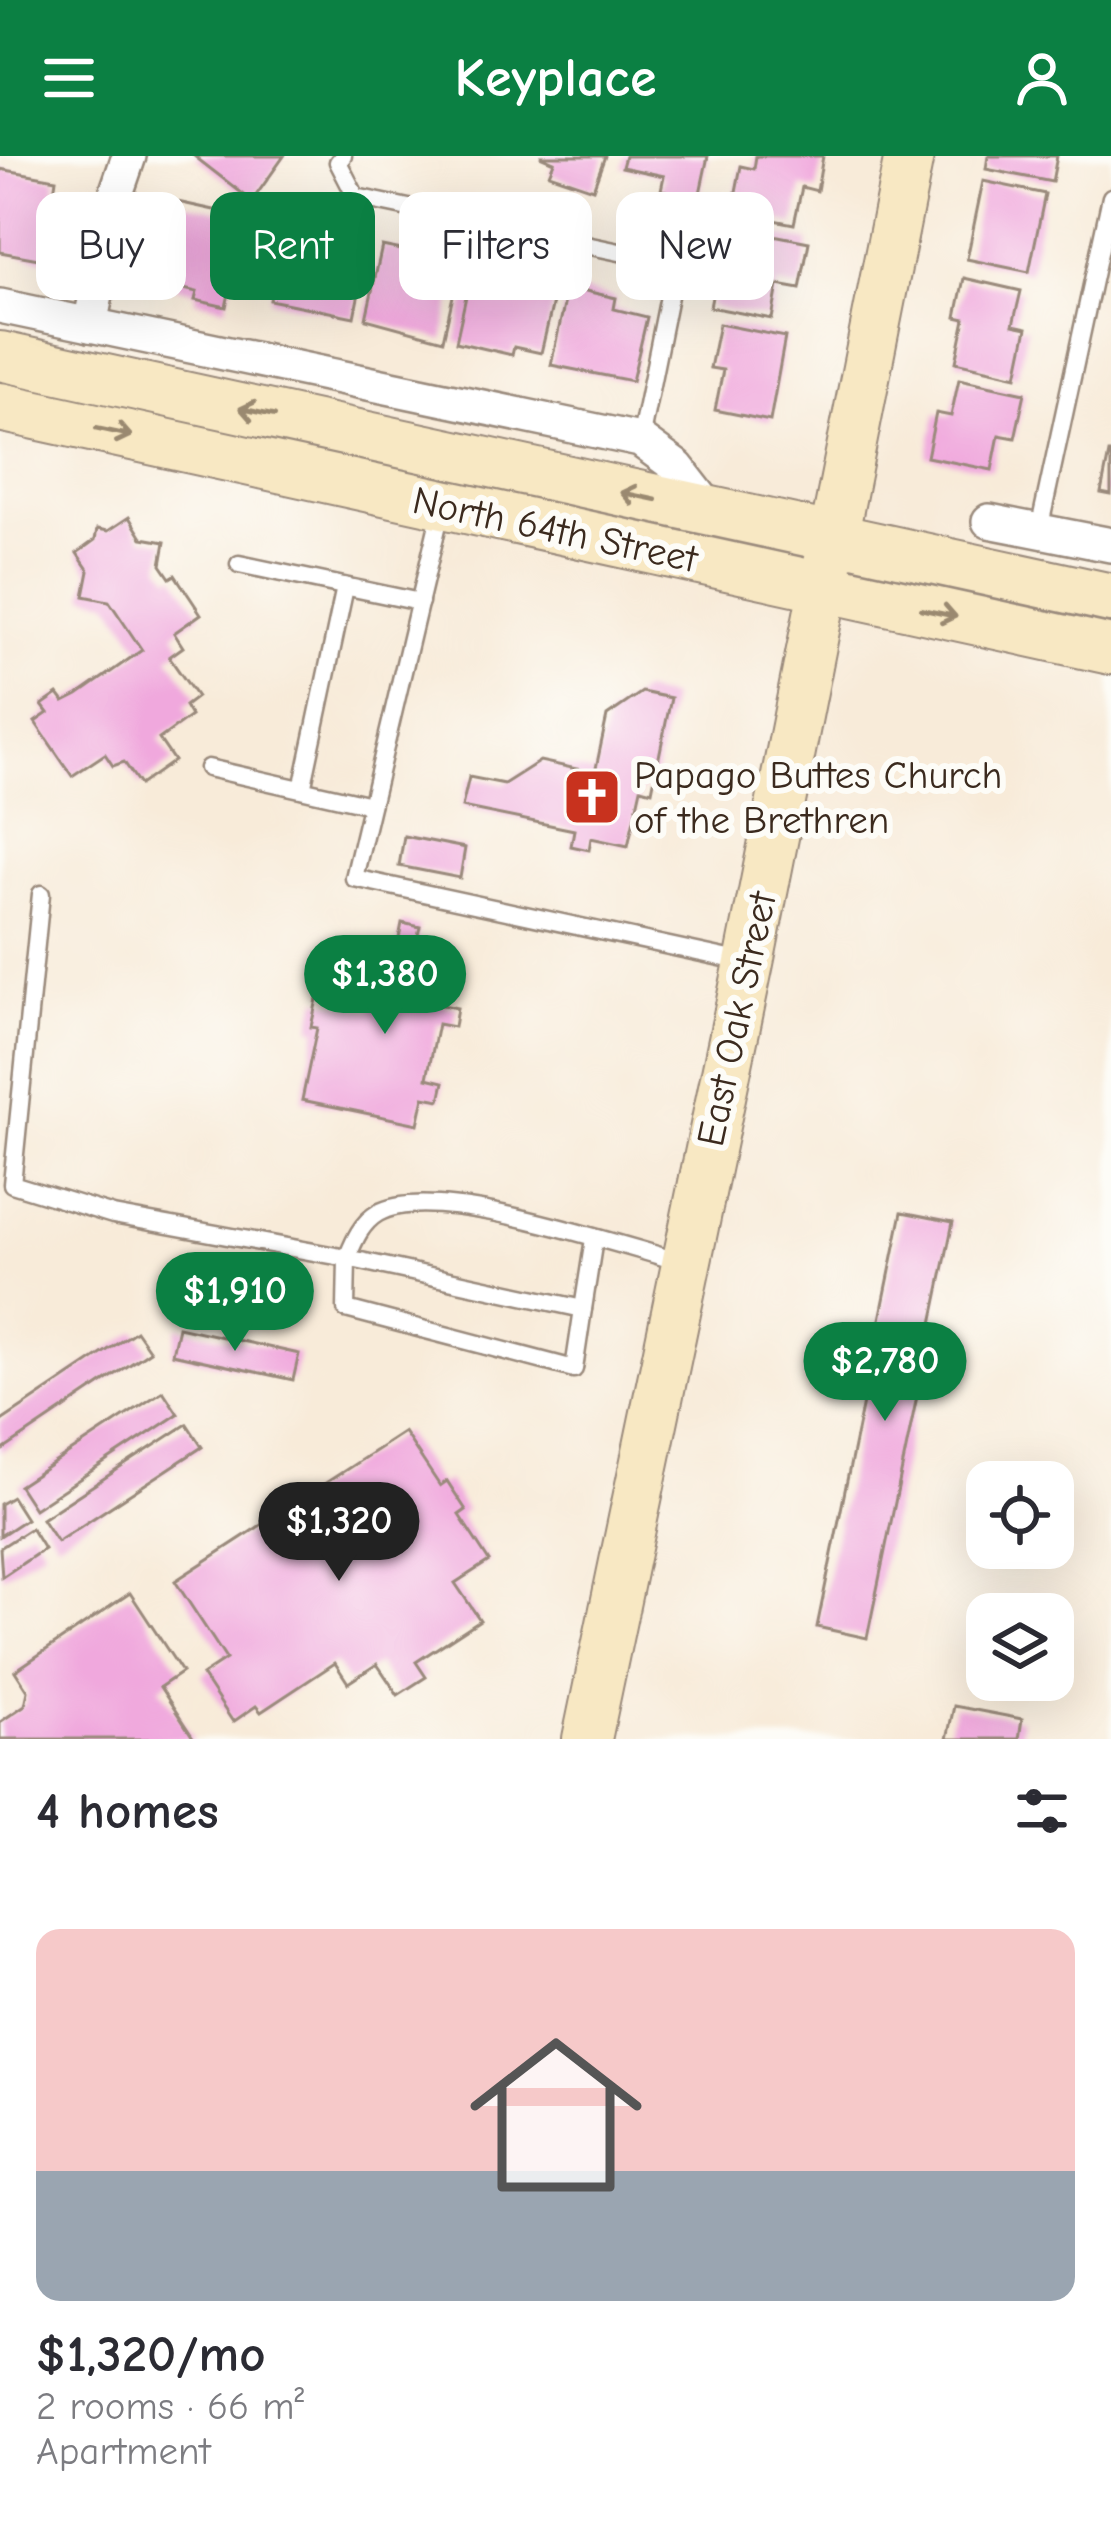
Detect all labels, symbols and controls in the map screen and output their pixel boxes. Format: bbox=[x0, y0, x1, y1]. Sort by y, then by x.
icon: menu bbox=[36, 45, 102, 111]
icon: person bbox=[1009, 45, 1075, 111]
text: Keyplace bbox=[455, 47, 656, 110]
chip: Buy bbox=[36, 192, 186, 300]
chip: Rent bbox=[210, 192, 375, 300]
chip: Filters bbox=[399, 192, 592, 300]
chip: New bbox=[616, 192, 774, 300]
one-way arrow bbox=[239, 400, 277, 423]
one-way arrow bbox=[95, 422, 133, 445]
street label: North 64th Street bbox=[409, 478, 703, 582]
one-way arrow bbox=[620, 484, 658, 507]
one-way arrow bbox=[919, 603, 958, 626]
place label: Papago Buttes Church of the Brethren bbox=[634, 753, 1002, 843]
church icon: Papago Buttes Church of the Brethren bbox=[561, 766, 623, 828]
street label: East Oak Street bbox=[688, 886, 786, 1150]
pin: $1,380 bbox=[287, 935, 483, 1037]
text: $1,380 bbox=[331, 951, 439, 996]
pin: $1,910 bbox=[137, 1252, 333, 1354]
text: $1,910 bbox=[183, 1268, 287, 1313]
pin: $2,780 bbox=[787, 1322, 983, 1424]
text: $2,780 bbox=[830, 1338, 940, 1383]
map controls bbox=[966, 1461, 1074, 1701]
button: locate bbox=[966, 1461, 1074, 1569]
pin: $1,320 bbox=[241, 1482, 437, 1584]
text: $1,320 bbox=[285, 1498, 393, 1543]
button: layers bbox=[966, 1593, 1074, 1701]
icon: filters bbox=[1009, 1778, 1075, 1844]
text: 4 homes bbox=[36, 1782, 219, 1841]
icon: home bbox=[448, 2007, 664, 2223]
text: $1,320/mo bbox=[36, 2325, 266, 2384]
text: 2 rooms · 66 m² bbox=[36, 2384, 304, 2429]
text: Apartment bbox=[36, 2429, 211, 2474]

